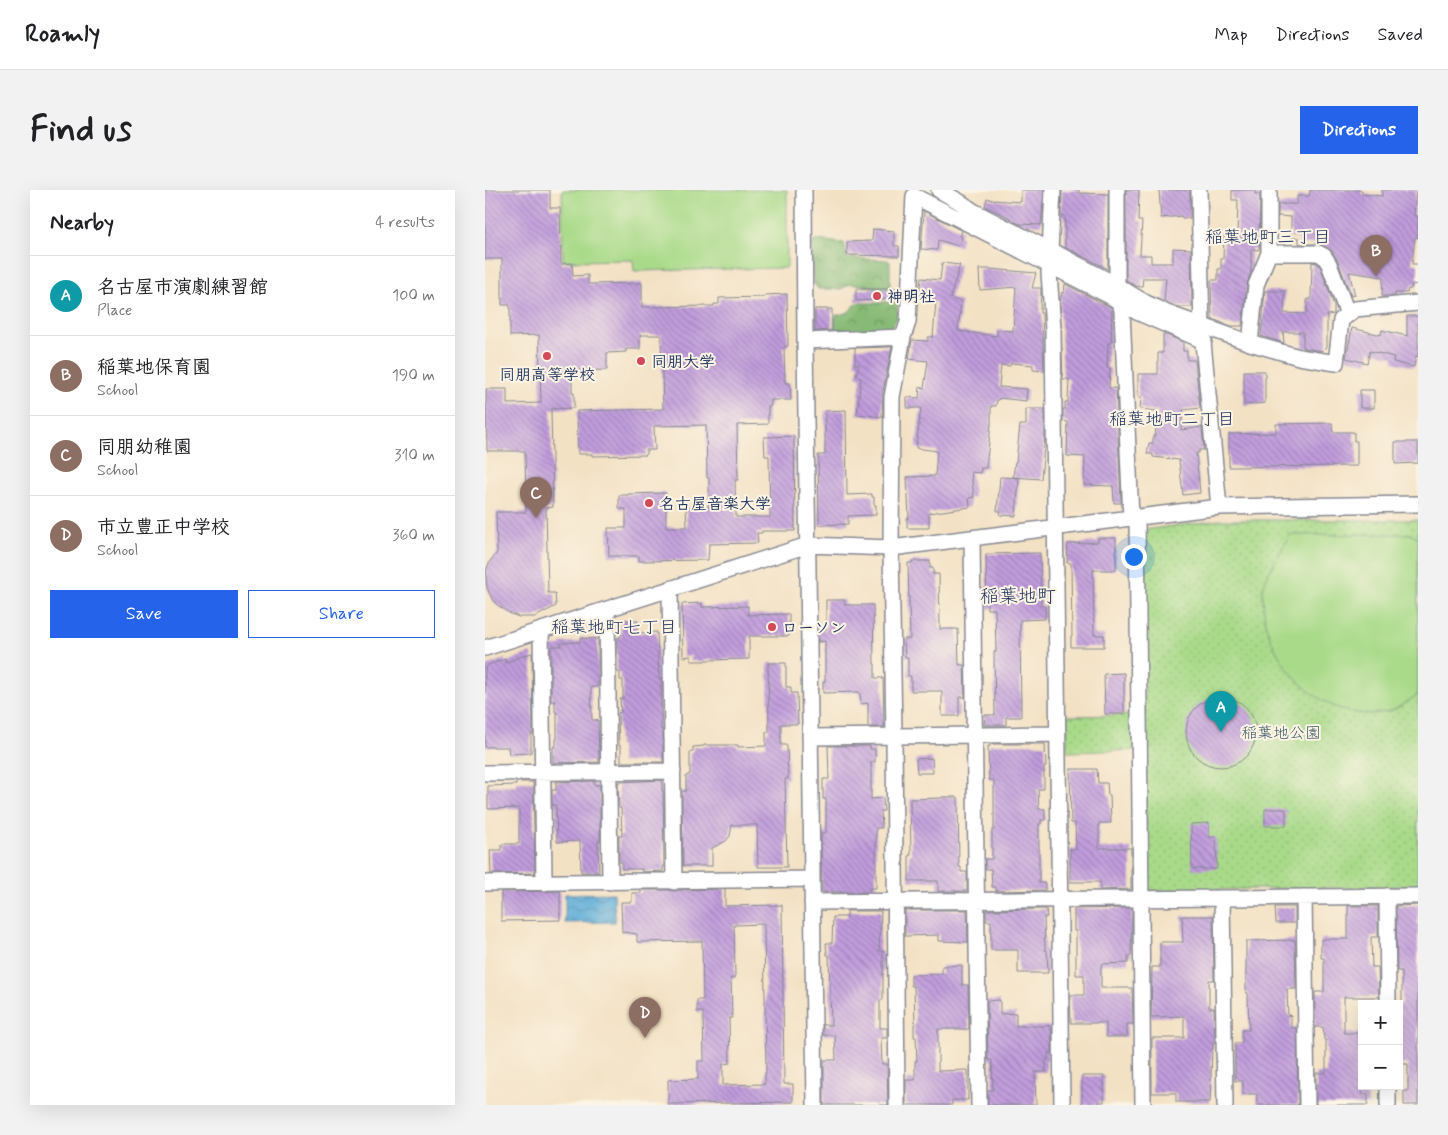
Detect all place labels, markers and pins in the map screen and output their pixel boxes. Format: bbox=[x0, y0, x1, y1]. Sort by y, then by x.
pin: B bbox=[1360, 235, 1392, 276]
place label: 神明社 bbox=[887, 287, 935, 308]
marker: 神明社 bbox=[871, 290, 883, 302]
marker: 同朋高等学校 bbox=[541, 350, 553, 362]
place label: 同朋大学 bbox=[651, 352, 715, 373]
marker: 同朋大学 bbox=[635, 355, 647, 367]
place label: 同朋高等学校 bbox=[499, 365, 595, 386]
pin: C bbox=[520, 477, 552, 518]
place label: 名古屋音楽大学 bbox=[659, 494, 771, 515]
marker: 名古屋音楽大学 bbox=[643, 497, 655, 509]
place label: ローソン bbox=[782, 618, 846, 639]
marker: ローソン bbox=[766, 621, 778, 633]
pin: A bbox=[1205, 691, 1237, 732]
pin: D bbox=[629, 997, 661, 1038]

